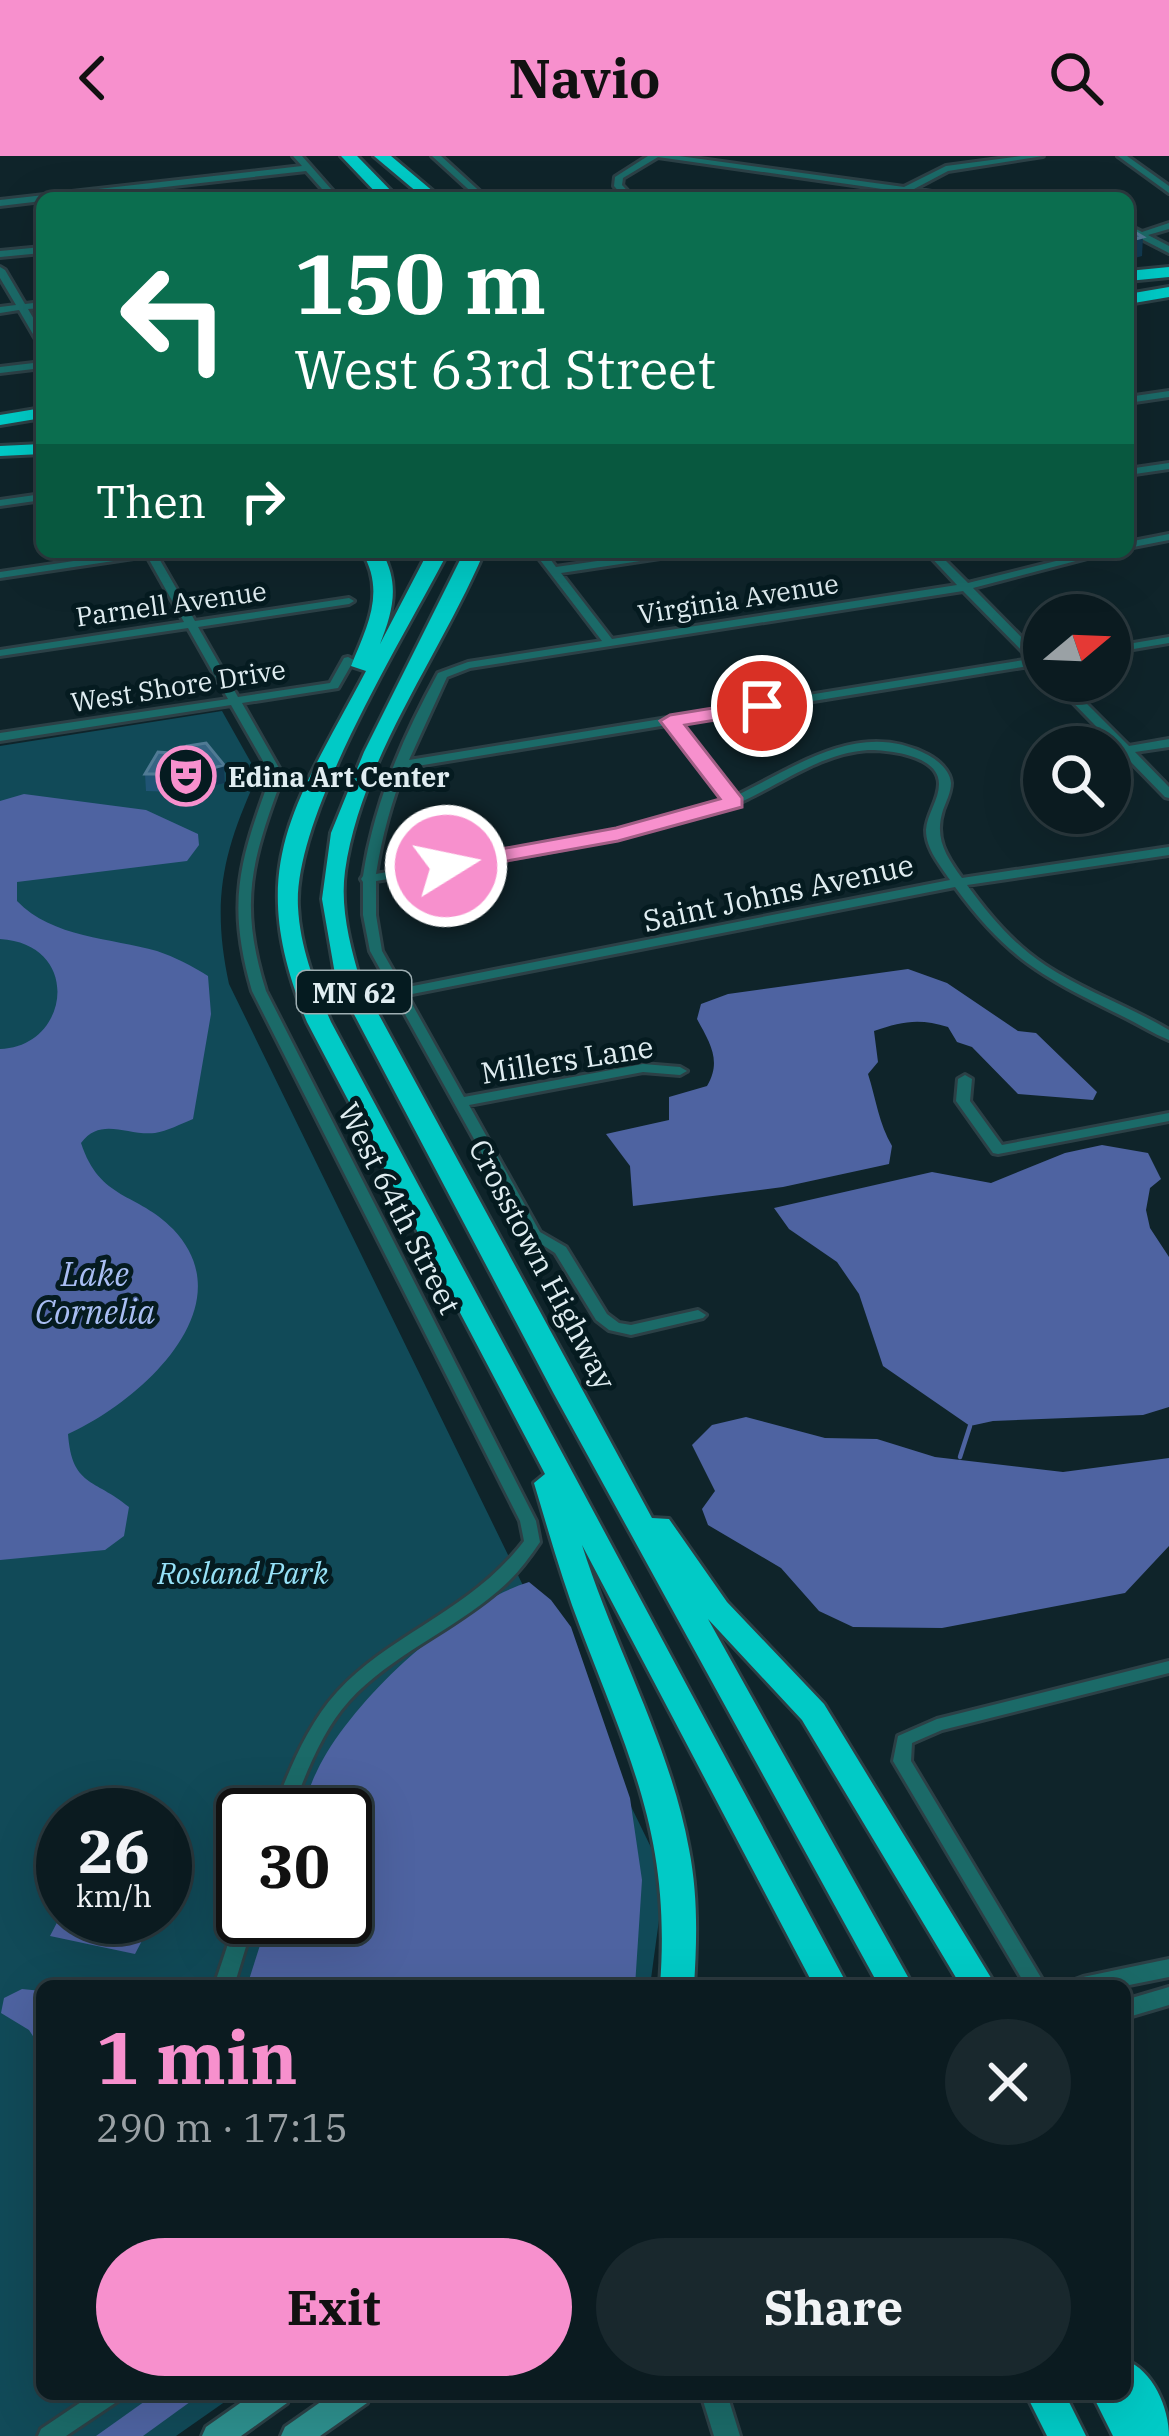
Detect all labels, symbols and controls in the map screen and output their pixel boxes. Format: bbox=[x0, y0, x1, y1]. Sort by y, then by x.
text: Navio bbox=[508, 43, 661, 113]
icon: back bbox=[60, 45, 126, 111]
icon: search bbox=[1043, 45, 1109, 111]
text: 150 m bbox=[294, 228, 546, 337]
icon: left bbox=[96, 240, 252, 396]
text: West 63rd Street bbox=[294, 334, 716, 404]
icon: right bbox=[230, 468, 296, 534]
text: Then bbox=[96, 472, 206, 530]
street label: Virginia Avenue bbox=[635, 565, 841, 631]
street label: Parnell Avenue bbox=[73, 572, 269, 634]
north arrow bbox=[1023, 594, 1131, 702]
map controls bbox=[1023, 594, 1131, 834]
street label: West Shore Drive bbox=[68, 651, 288, 719]
pin bbox=[711, 655, 813, 757]
icon: arrive bbox=[729, 673, 795, 739]
button: search bbox=[1023, 726, 1131, 834]
theatre icon: Edina Art Center bbox=[155, 745, 217, 807]
place label: Edina Art Center bbox=[228, 759, 450, 794]
position arrow bbox=[383, 803, 509, 929]
street label: Saint Johns Avenue bbox=[639, 844, 917, 940]
road number: MN 62 bbox=[297, 971, 411, 1013]
street label: Millers Lane bbox=[478, 1026, 656, 1092]
street label: West 64th Street bbox=[330, 1096, 470, 1320]
street label: Crosstown Highway bbox=[461, 1132, 625, 1396]
water label: Lake Cornelia bbox=[35, 1252, 155, 1333]
park label: Rosland Park bbox=[156, 1553, 329, 1592]
speed limit sign: 30 bbox=[216, 1788, 372, 1944]
text: 26 bbox=[78, 1811, 150, 1890]
text: km/h bbox=[76, 1876, 152, 1915]
text: 1 min bbox=[96, 2010, 298, 2104]
button: close bbox=[945, 2019, 1071, 2145]
text: 290 m · 17:15 bbox=[96, 2102, 348, 2153]
button: Exit bbox=[96, 2238, 572, 2376]
button: Share bbox=[596, 2238, 1071, 2376]

